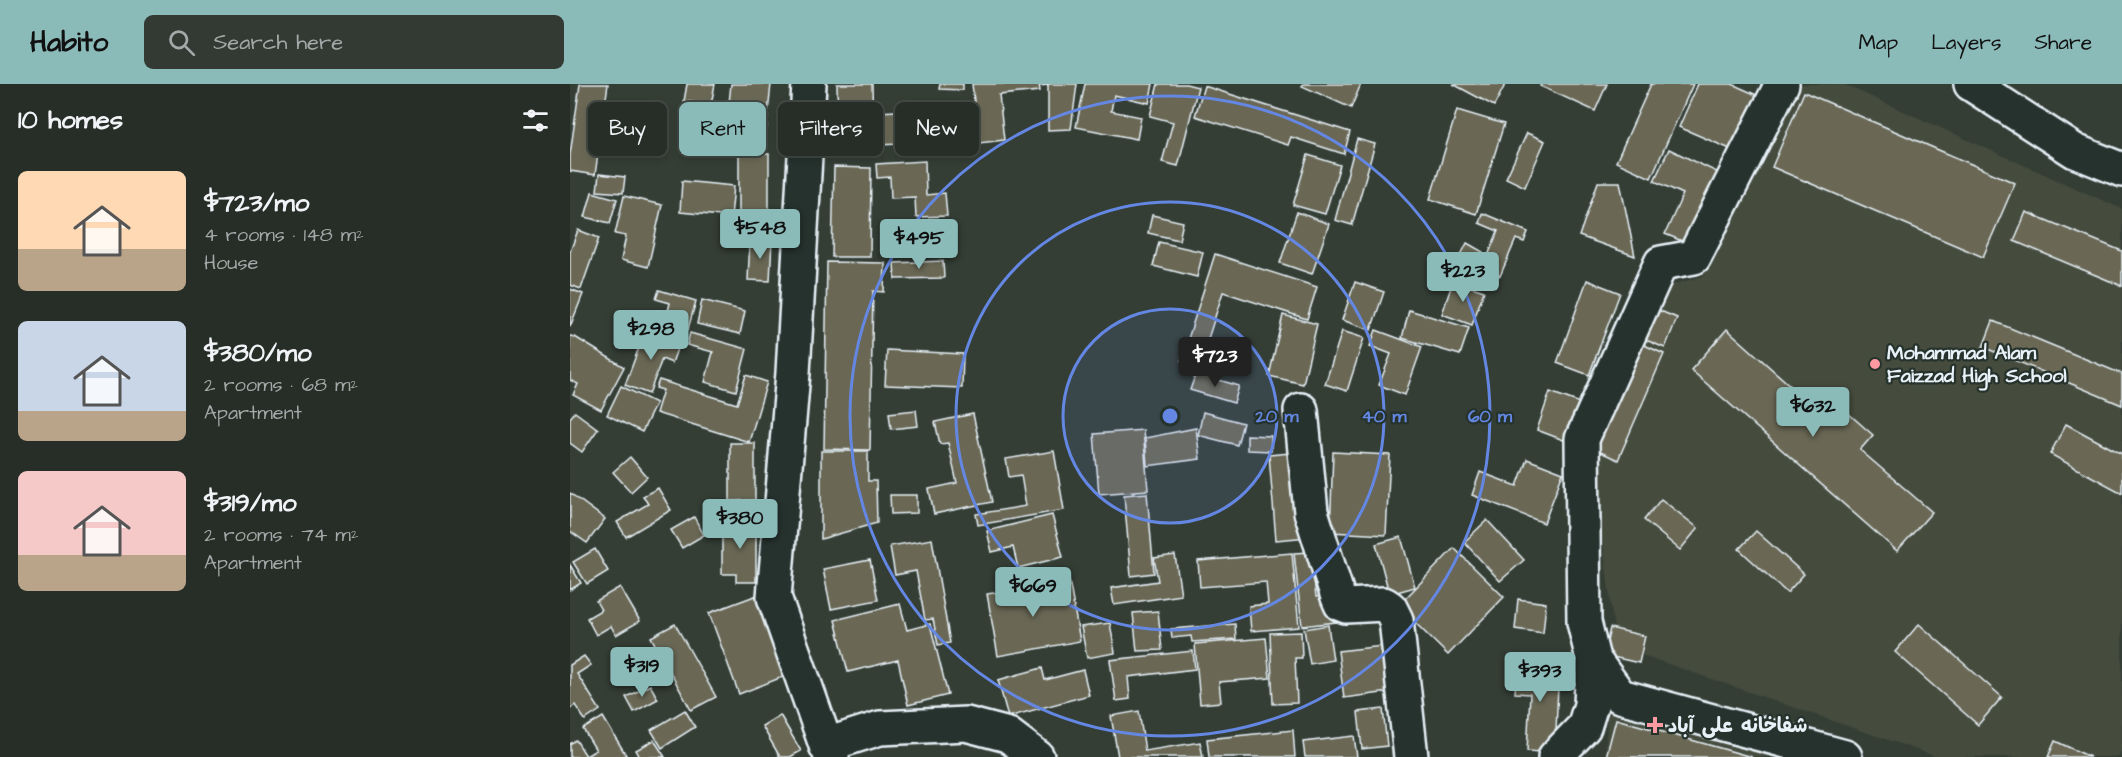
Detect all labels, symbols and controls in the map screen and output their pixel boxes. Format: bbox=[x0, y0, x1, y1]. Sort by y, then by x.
search box bbox=[144, 15, 564, 69]
text: Habito bbox=[30, 23, 108, 62]
icon: search bbox=[165, 26, 198, 59]
text: Search here bbox=[213, 27, 343, 58]
text: Map bbox=[1858, 28, 1898, 57]
text: Layers bbox=[1931, 28, 2001, 57]
text: Share bbox=[2034, 28, 2092, 57]
text: 10 homes bbox=[18, 102, 123, 138]
chip: Buy bbox=[588, 102, 667, 156]
chip: Rent bbox=[679, 102, 766, 156]
chip: Filters bbox=[778, 102, 883, 156]
chip: New bbox=[895, 102, 979, 156]
icon: filters bbox=[519, 104, 552, 137]
text: $723/mo bbox=[204, 185, 309, 221]
icon: home bbox=[66, 195, 138, 267]
pin: $548 bbox=[724, 209, 796, 260]
text: $548 bbox=[734, 214, 786, 242]
pin: $495 bbox=[883, 219, 955, 270]
text: 4 rooms · 148 m² bbox=[204, 221, 364, 249]
text: $495 bbox=[894, 224, 944, 252]
text: House bbox=[204, 249, 258, 277]
pin: $223 bbox=[1427, 252, 1499, 303]
text: $223 bbox=[1441, 257, 1485, 285]
pin: $298 bbox=[615, 310, 687, 361]
text: $298 bbox=[628, 315, 674, 343]
text: $380/mo bbox=[204, 335, 312, 371]
pin: $723 bbox=[1179, 337, 1251, 388]
place label: Mohammad Alam Faizzad High School bbox=[1887, 339, 2067, 391]
text: $723 bbox=[1192, 342, 1238, 370]
icon: home bbox=[66, 345, 138, 417]
marker: Mohammad Alam Faizzad High School bbox=[1868, 357, 1882, 371]
text: 2 rooms · 68 m² bbox=[204, 371, 358, 399]
pin: $632 bbox=[1777, 387, 1849, 438]
text: $632 bbox=[1790, 392, 1836, 420]
text: Apartment bbox=[204, 399, 302, 427]
text: 20 m bbox=[1255, 404, 1299, 429]
text: 40 m bbox=[1362, 404, 1407, 429]
text: 60 m bbox=[1468, 404, 1513, 429]
centre of rings bbox=[1160, 406, 1180, 426]
text: $319/mo bbox=[204, 485, 297, 521]
icon: home bbox=[66, 495, 138, 567]
pin: $380 bbox=[704, 499, 776, 550]
text: $380 bbox=[717, 504, 763, 532]
text: 2 rooms · 74 m² bbox=[204, 521, 358, 549]
text: Apartment bbox=[204, 549, 302, 577]
pin: $669 bbox=[997, 567, 1069, 618]
text: $669 bbox=[1009, 572, 1057, 600]
pin: $319 bbox=[606, 647, 678, 698]
text: $319 bbox=[624, 652, 660, 680]
pin: $393 bbox=[1504, 652, 1576, 703]
text: $393 bbox=[1519, 657, 1561, 685]
place label: شفاخانه علی آباد bbox=[1668, 712, 1807, 740]
marker: شفاخانه علی آباد bbox=[1646, 716, 1664, 734]

